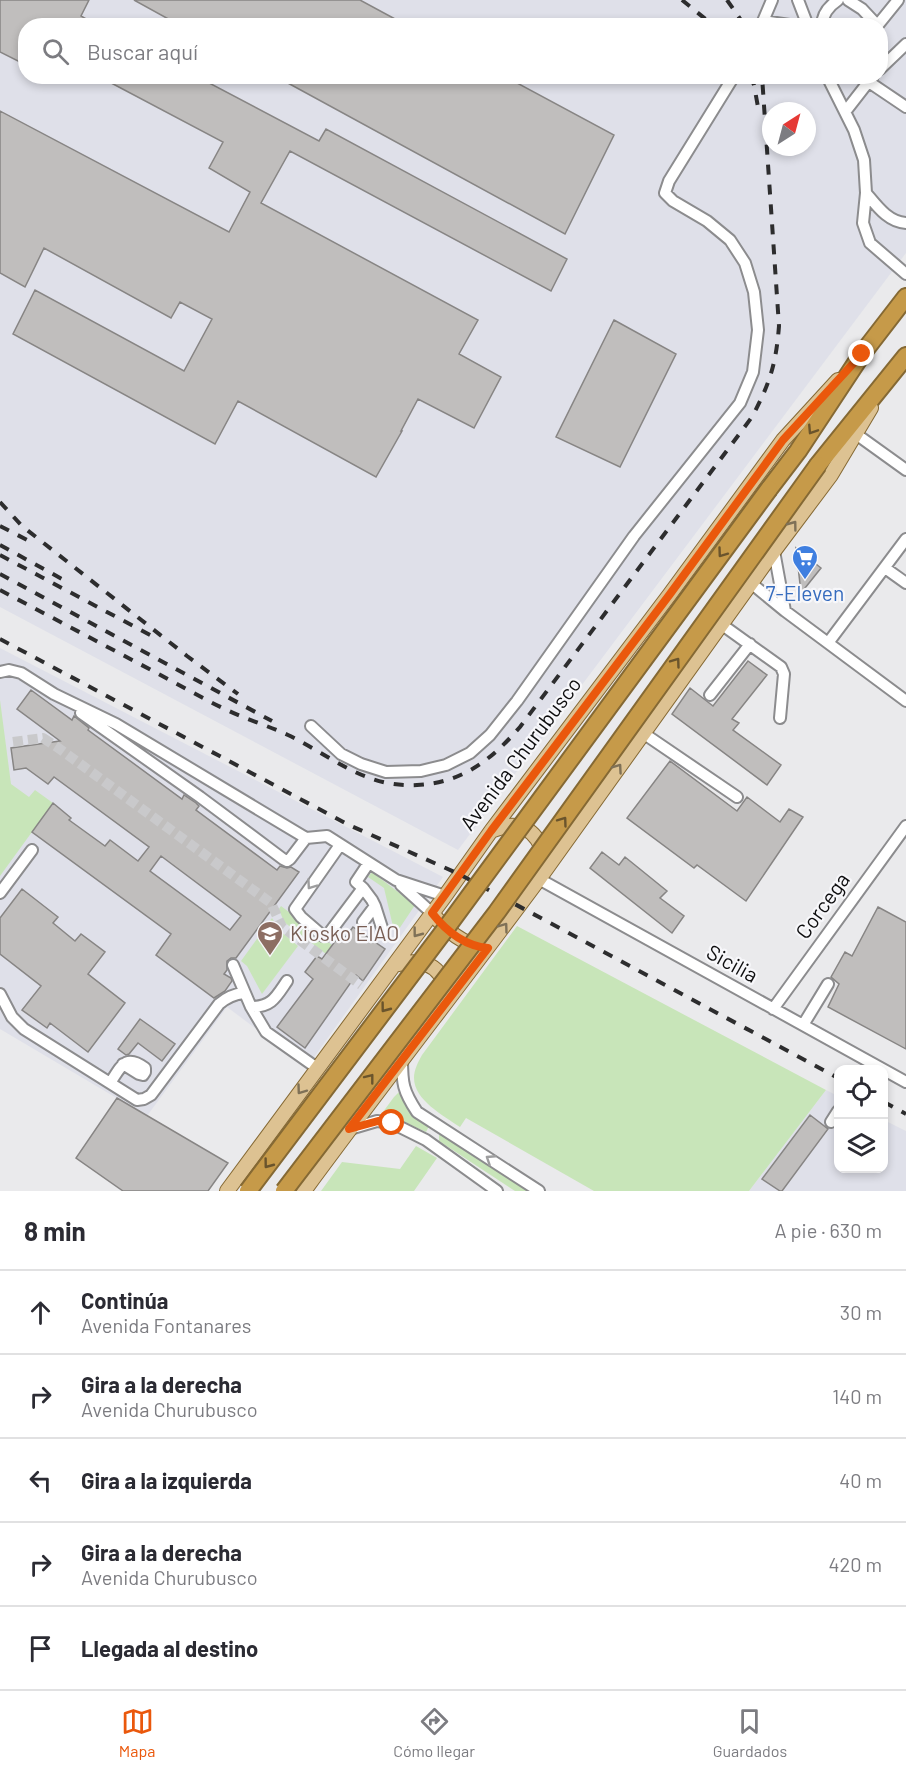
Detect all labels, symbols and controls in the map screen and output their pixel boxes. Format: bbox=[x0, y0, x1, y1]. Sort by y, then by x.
search box bbox=[18, 18, 888, 84]
icon: search bbox=[39, 35, 72, 68]
text: Buscar aquí bbox=[87, 38, 198, 64]
north arrow bbox=[762, 102, 816, 156]
route end bbox=[848, 340, 874, 366]
one-way arrow bbox=[808, 424, 819, 435]
one-way arrow bbox=[786, 521, 797, 532]
supermarket icon: 7-Eleven bbox=[790, 543, 820, 581]
one-way arrow bbox=[718, 546, 729, 557]
place label: 7-Eleven bbox=[766, 580, 844, 605]
one-way arrow bbox=[669, 658, 680, 669]
street label: Avenida Churubusco bbox=[454, 672, 586, 835]
one-way arrow bbox=[611, 764, 622, 775]
one-way arrow bbox=[555, 816, 566, 827]
street label: Corcega bbox=[789, 867, 854, 943]
one-way arrow bbox=[307, 879, 318, 890]
school or university icon: Kiosko EIAO bbox=[255, 919, 285, 957]
place label: Kiosko EIAO bbox=[290, 920, 399, 945]
one-way arrow bbox=[497, 923, 508, 934]
one-way arrow bbox=[414, 926, 425, 937]
street label: Sicilia bbox=[703, 938, 763, 987]
one-way arrow bbox=[381, 1001, 392, 1012]
map controls bbox=[834, 1065, 888, 1173]
button: locate bbox=[834, 1065, 888, 1119]
one-way arrow bbox=[363, 1073, 374, 1084]
one-way arrow bbox=[298, 1083, 309, 1094]
route start bbox=[378, 1109, 404, 1135]
button: layers bbox=[834, 1119, 888, 1173]
one-way arrow bbox=[486, 1155, 497, 1166]
one-way arrow bbox=[264, 1157, 275, 1168]
text: 8 min bbox=[24, 1215, 86, 1246]
text: A pie · 630 m bbox=[774, 1218, 882, 1242]
text: Continúa bbox=[81, 1287, 168, 1313]
icon: ahead bbox=[24, 1296, 57, 1329]
text: 30 m bbox=[840, 1300, 882, 1324]
text: Avenida Fontanares bbox=[81, 1313, 251, 1337]
text: Gira a la derecha bbox=[81, 1371, 242, 1397]
icon: right bbox=[24, 1380, 57, 1413]
text: 140 m bbox=[832, 1384, 882, 1408]
text: Avenida Churubusco bbox=[81, 1397, 258, 1421]
icon: left bbox=[24, 1464, 57, 1497]
text: Gira a la izquierda bbox=[81, 1467, 252, 1493]
text: 40 m bbox=[839, 1468, 882, 1492]
text: Gira a la derecha bbox=[81, 1539, 242, 1565]
icon: right bbox=[24, 1548, 57, 1581]
text: 420 m bbox=[828, 1552, 882, 1576]
text: Avenida Churubusco bbox=[81, 1565, 258, 1589]
icon: arrive bbox=[24, 1632, 57, 1665]
text: Llegada al destino bbox=[81, 1635, 258, 1661]
tab: Mapa bbox=[119, 1705, 155, 1760]
tab: Cómo llegar bbox=[393, 1705, 475, 1760]
tab: Guardados bbox=[713, 1705, 787, 1760]

